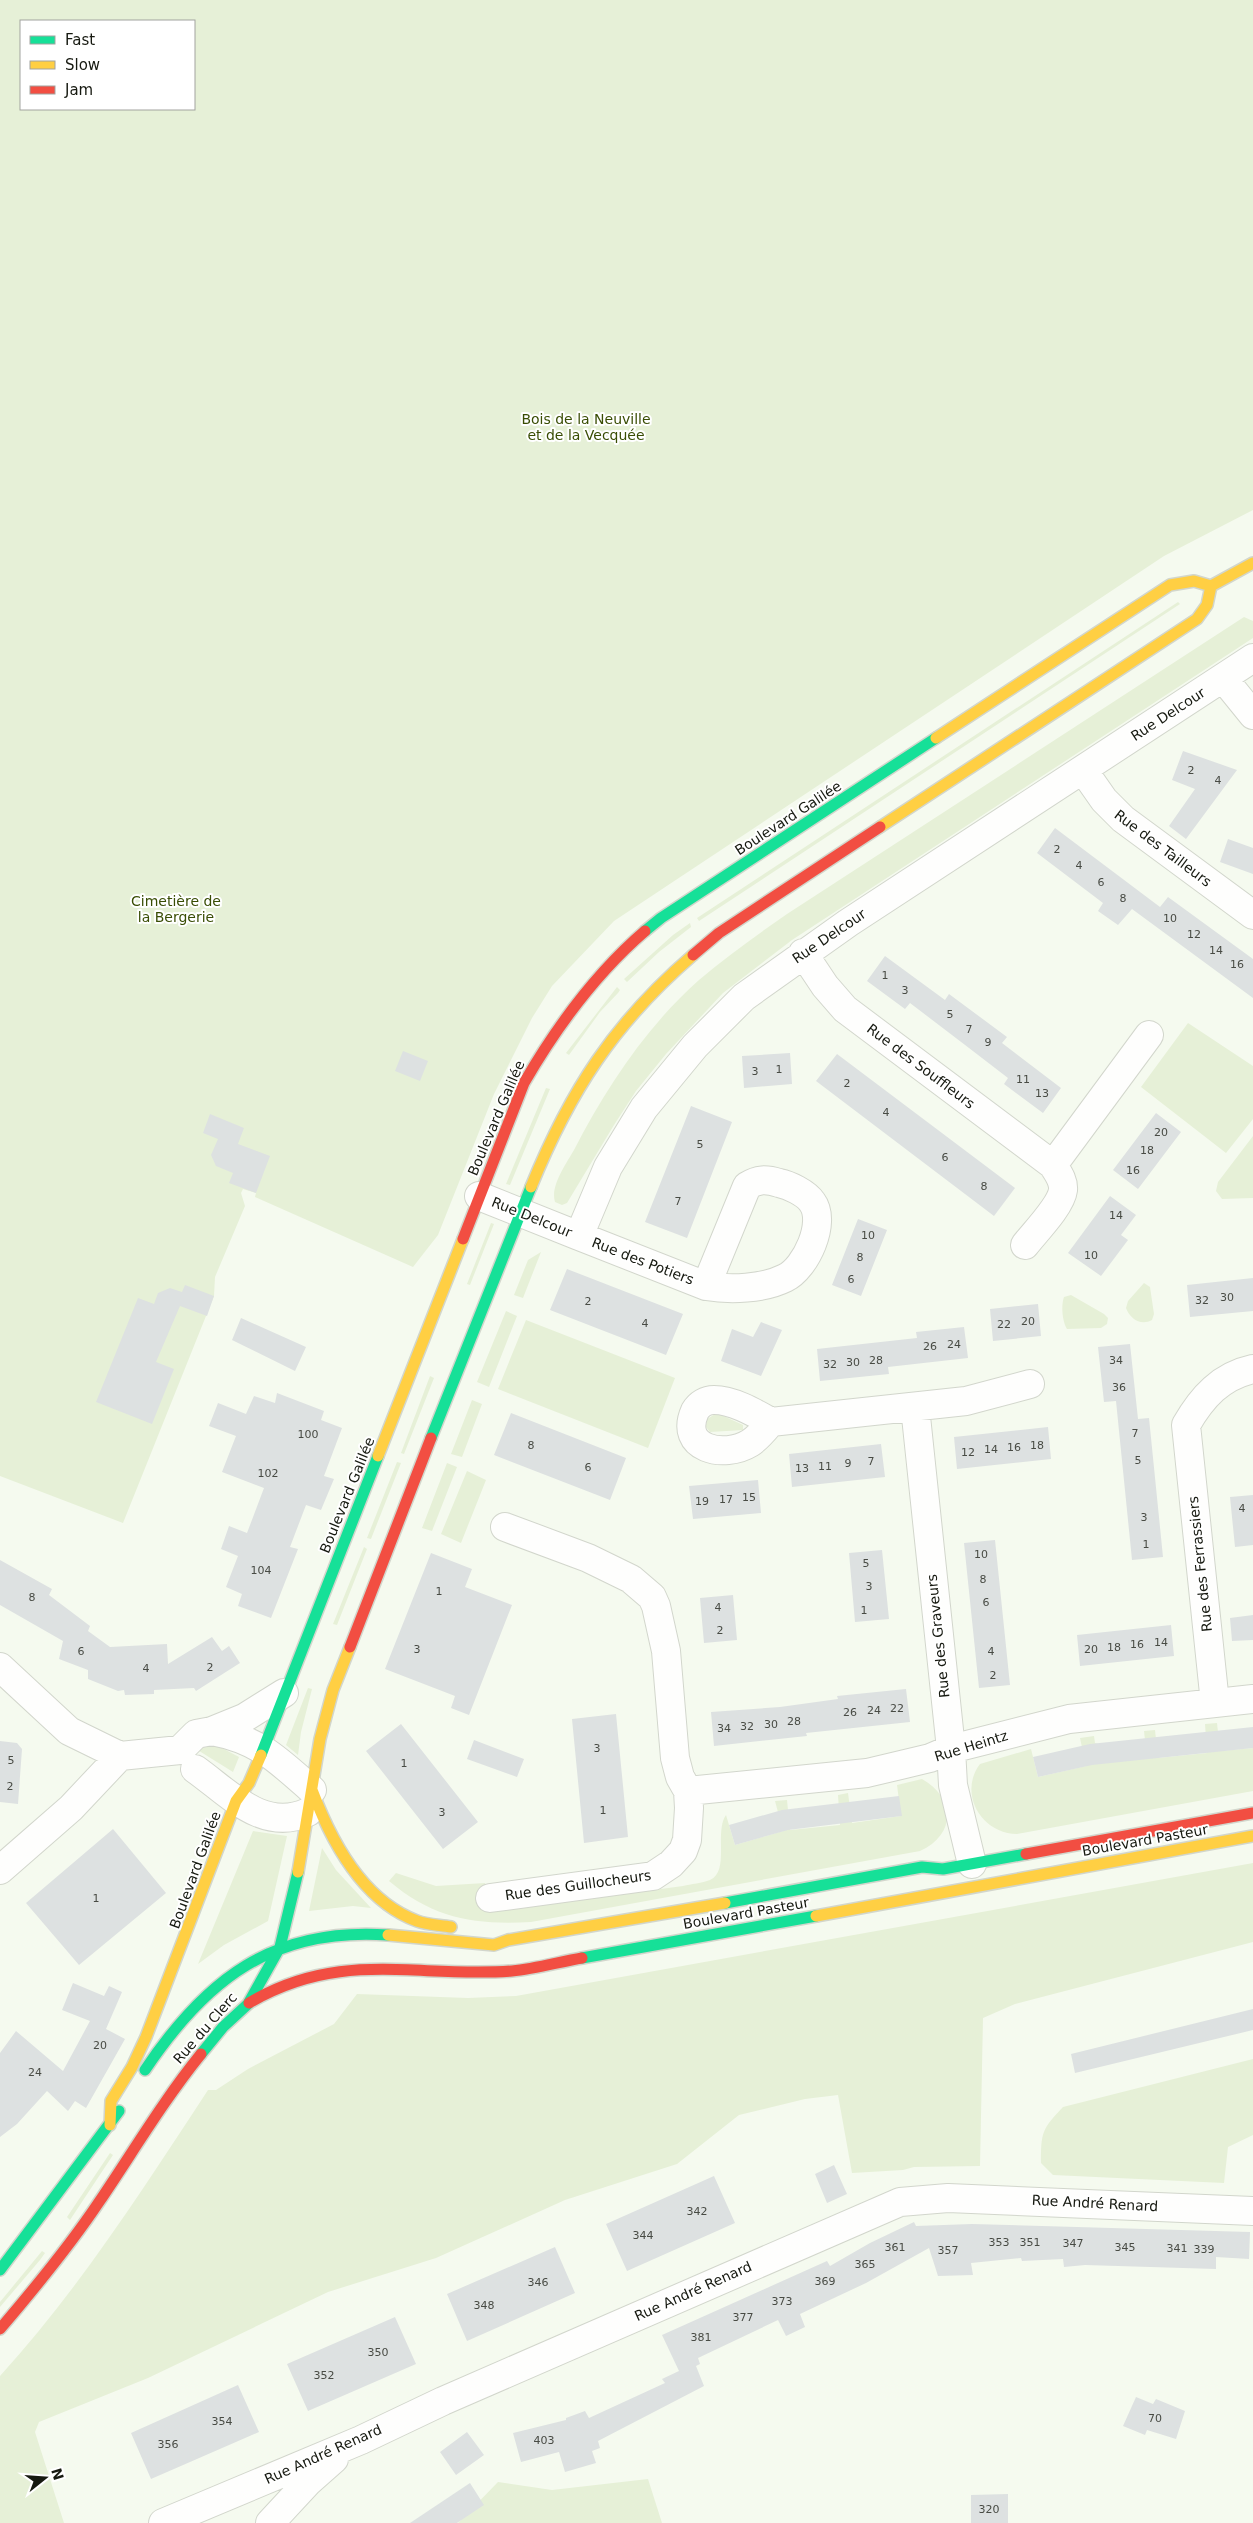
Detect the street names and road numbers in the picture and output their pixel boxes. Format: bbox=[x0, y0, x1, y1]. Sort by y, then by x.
street label: Rue Delcour bbox=[1128, 684, 1208, 744]
street label: Boulevard Galilée bbox=[732, 778, 844, 858]
street label: Rue des Tailleurs bbox=[1111, 806, 1215, 890]
street label: Rue Delcour bbox=[789, 905, 869, 966]
street label: Rue des Souffleurs bbox=[864, 1020, 978, 1112]
street label: Boulevard Galilée bbox=[464, 1058, 528, 1178]
street label: Rue Delcour bbox=[489, 1194, 575, 1240]
street label: Rue des Potiers bbox=[590, 1234, 696, 1288]
street label: Boulevard Galilée bbox=[316, 1435, 378, 1555]
street label: Rue des Ferrassiers bbox=[1185, 1495, 1215, 1633]
street label: Rue des Graveurs bbox=[924, 1573, 952, 1699]
street label: Rue Heintz bbox=[932, 1727, 1010, 1765]
street label: Boulevard Galilée bbox=[166, 1809, 224, 1931]
street label: Boulevard Pasteur bbox=[1081, 1821, 1209, 1859]
street label: Rue des Guillocheurs bbox=[504, 1867, 652, 1903]
street label: Boulevard Pasteur bbox=[682, 1894, 810, 1932]
street label: Rue du Clerc bbox=[170, 1989, 240, 2067]
street label: Rue André Renard bbox=[1031, 2192, 1159, 2214]
street label: Rue André Renard bbox=[632, 2258, 754, 2324]
street label: Rue André Renard bbox=[262, 2421, 384, 2487]

